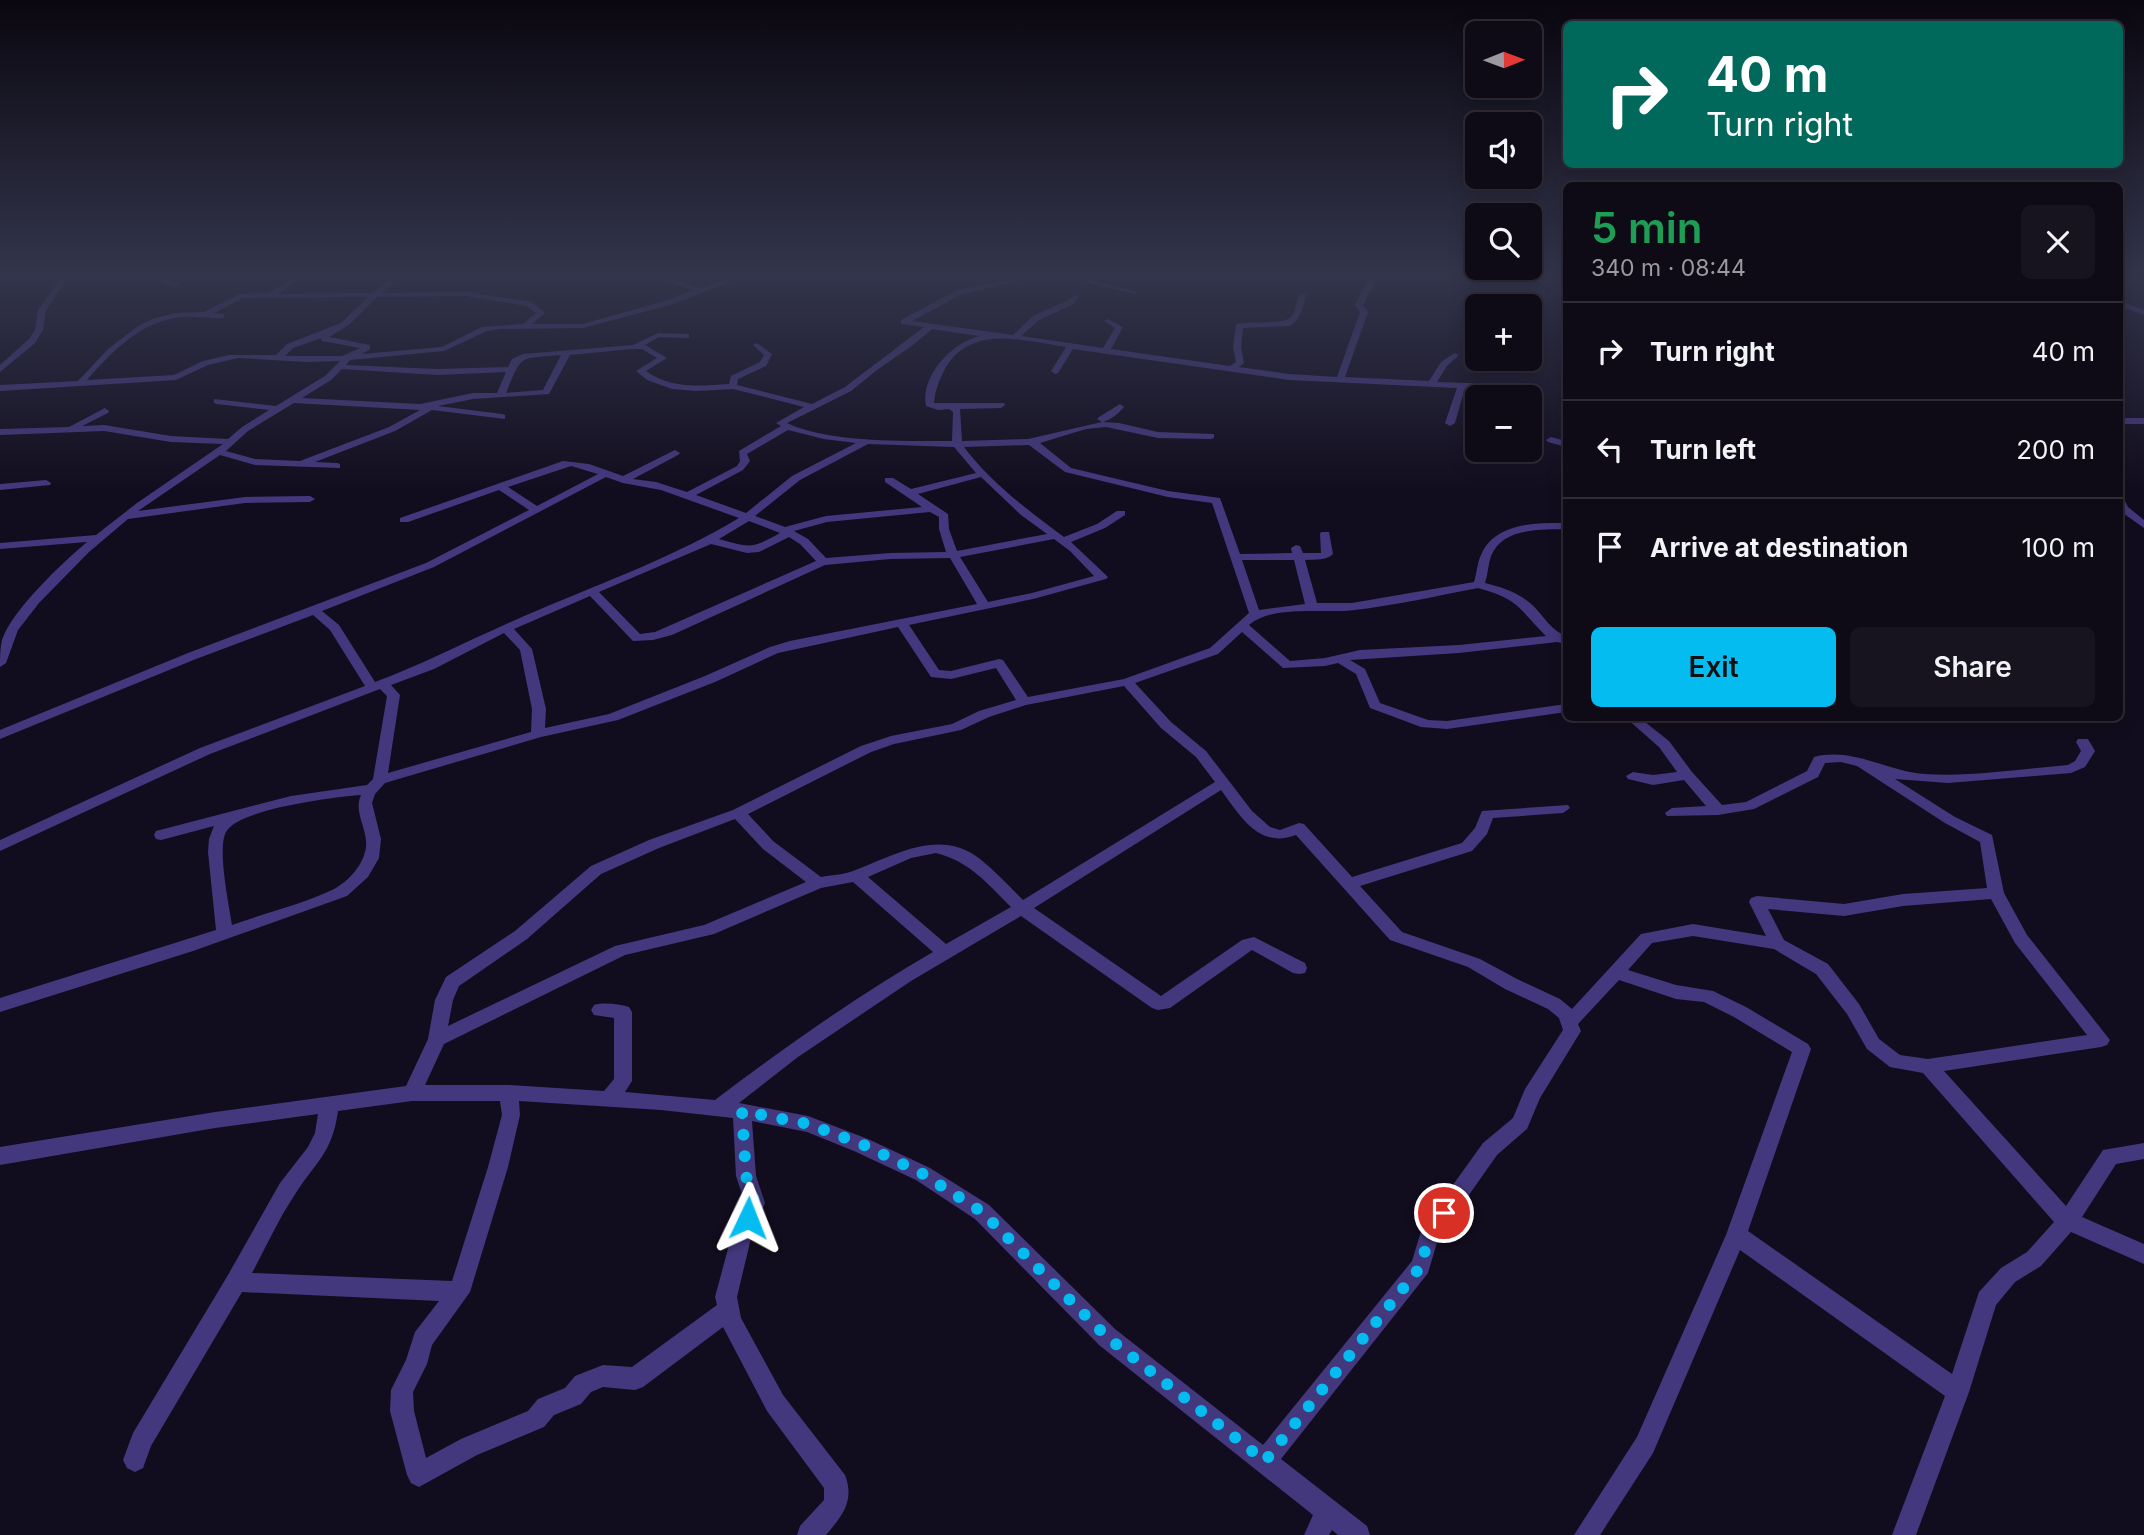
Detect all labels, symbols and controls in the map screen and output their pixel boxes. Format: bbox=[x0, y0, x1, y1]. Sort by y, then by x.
north arrow bbox=[1465, 21, 1542, 98]
map controls bbox=[1465, 21, 1542, 462]
text: 40 m bbox=[1706, 45, 1829, 104]
icon: right bbox=[1591, 49, 1682, 140]
text: Turn right bbox=[1706, 105, 1853, 144]
button: sound bbox=[1465, 112, 1542, 189]
text: 5 min bbox=[1591, 202, 1703, 253]
button: search bbox=[1465, 203, 1542, 280]
button: close bbox=[2021, 205, 2095, 279]
text: 340 m · 08:44 bbox=[1591, 254, 1746, 282]
button: + bbox=[1465, 294, 1542, 371]
icon: right bbox=[1591, 332, 1629, 370]
text: Turn right bbox=[1650, 336, 1775, 367]
text: 40 m bbox=[2032, 336, 2095, 367]
button: − bbox=[1465, 385, 1542, 462]
icon: left bbox=[1591, 430, 1629, 468]
text: Turn left bbox=[1650, 434, 1756, 465]
text: 200 m bbox=[2016, 434, 2095, 465]
icon: arrive bbox=[1591, 528, 1629, 566]
text: Arrive at destination bbox=[1650, 532, 1909, 563]
text: 100 m bbox=[2022, 532, 2095, 563]
button: Exit bbox=[1591, 627, 1836, 707]
button: Share bbox=[1850, 627, 2095, 707]
position arrow bbox=[711, 1181, 785, 1255]
pin bbox=[1414, 1183, 1474, 1243]
icon: arrive bbox=[1425, 1194, 1463, 1232]

